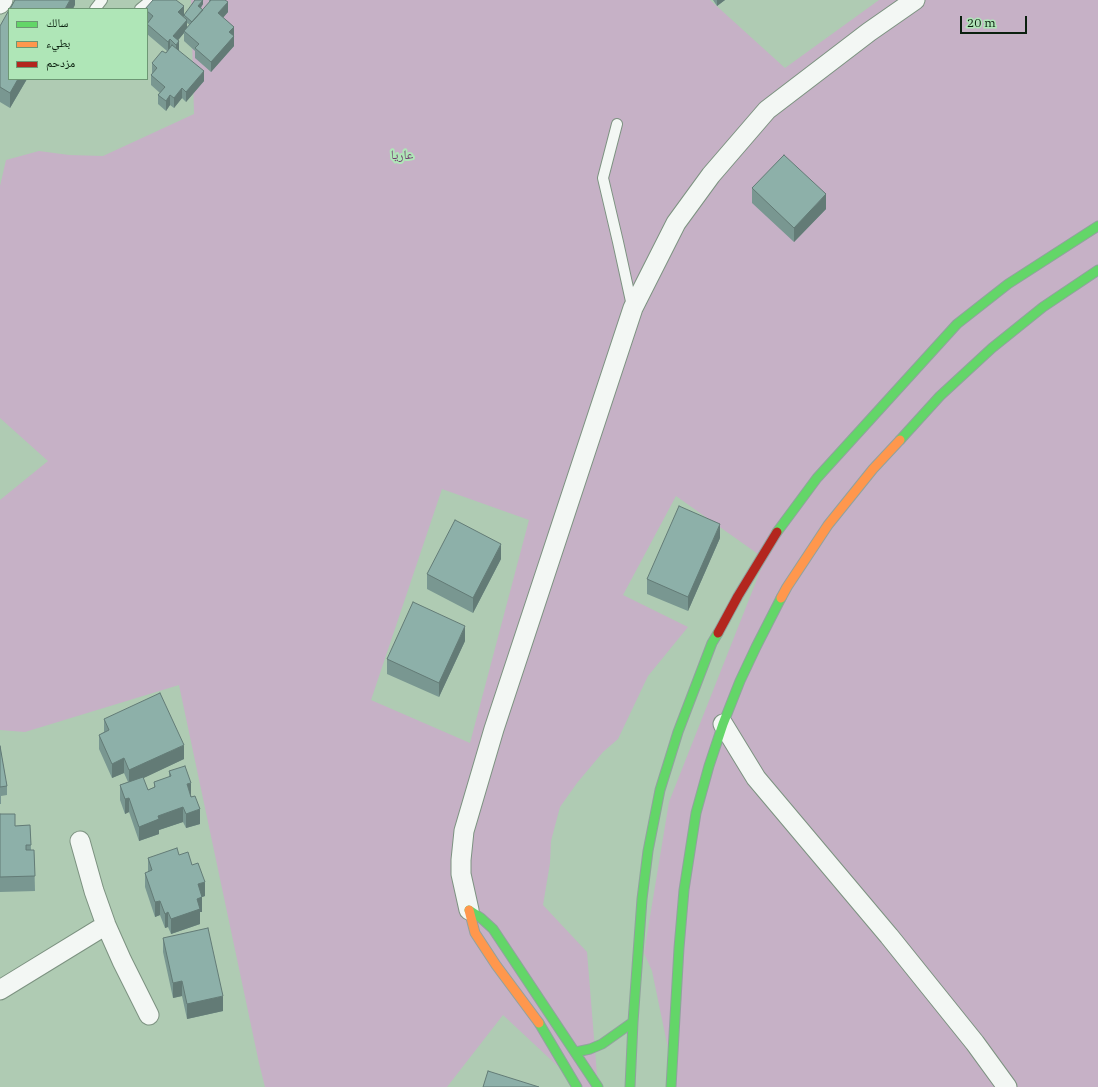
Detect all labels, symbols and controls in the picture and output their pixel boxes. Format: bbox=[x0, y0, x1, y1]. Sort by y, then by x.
legend bbox=[8, 8, 148, 80]
scale bar bbox=[962, 8, 1029, 34]
text: سالك bbox=[46, 15, 68, 30]
text: 20 m bbox=[967, 15, 996, 30]
text: بطيء bbox=[46, 35, 70, 50]
text: مزدحم bbox=[46, 55, 75, 70]
district label: عاريا bbox=[391, 147, 413, 163]

